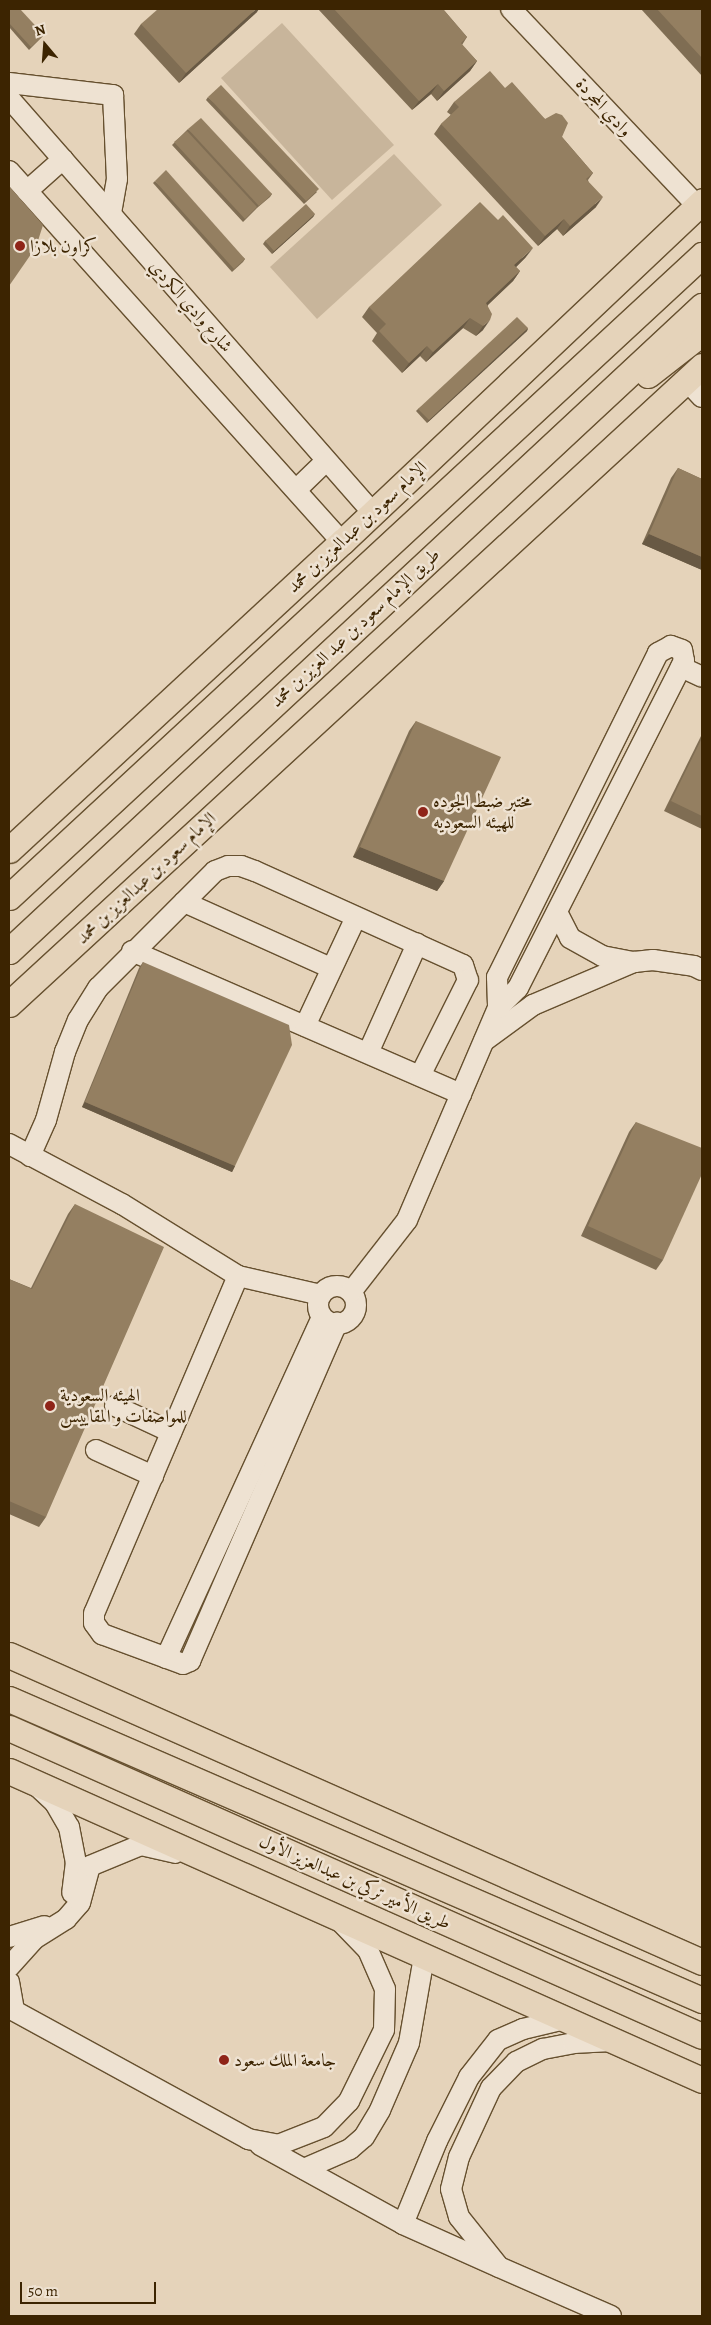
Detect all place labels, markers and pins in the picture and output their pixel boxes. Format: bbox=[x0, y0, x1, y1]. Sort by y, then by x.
place label: كراون بلازا bbox=[30, 235, 97, 257]
marker: كراون بلازا bbox=[14, 240, 26, 252]
place label: مختبر ضبط الجوده للهيئه السعوديه bbox=[433, 791, 532, 834]
marker: مختبر ضبط الجوده للهيئه السعوديه bbox=[417, 806, 429, 818]
place label: الهيئه السعودية للمواصفات و المقاييس bbox=[60, 1385, 187, 1428]
marker: الهيئه السعودية للمواصفات و المقاييس bbox=[44, 1400, 56, 1412]
place label: جامعة الملك سعود bbox=[234, 2049, 336, 2071]
marker: جامعة الملك سعود bbox=[218, 2054, 230, 2066]

